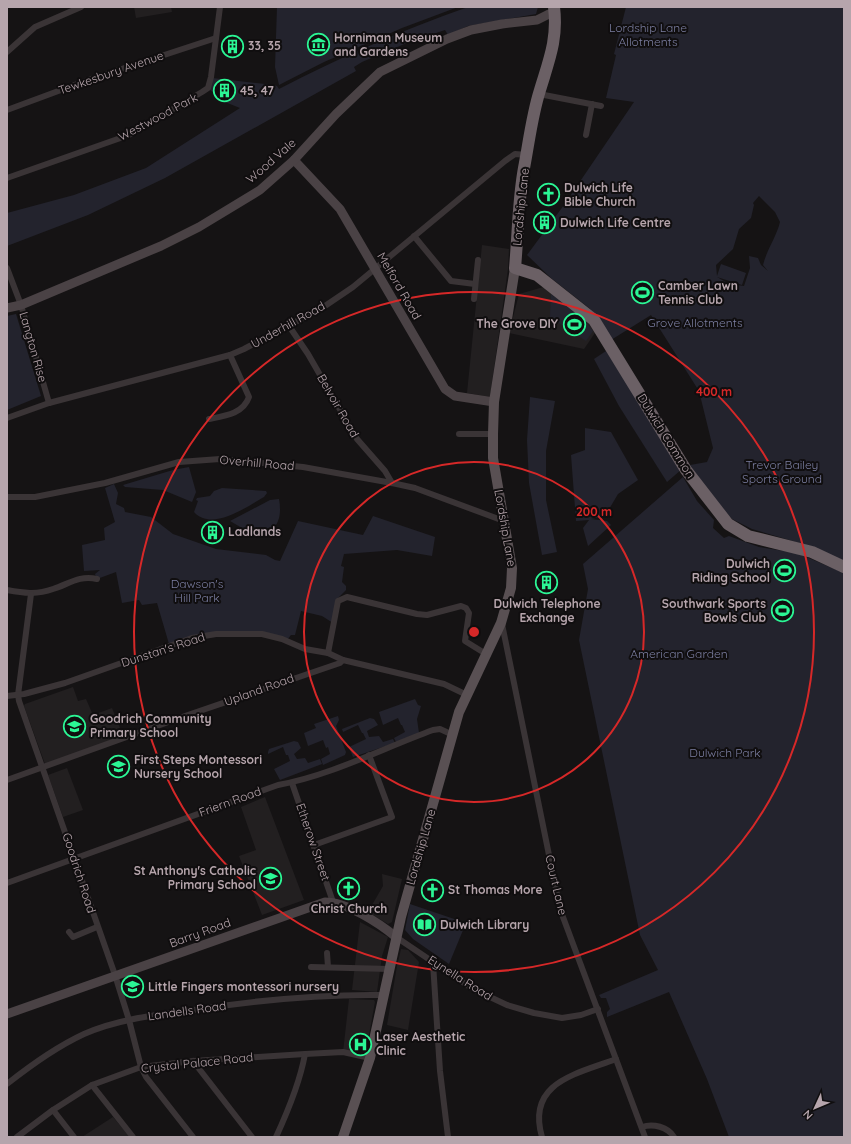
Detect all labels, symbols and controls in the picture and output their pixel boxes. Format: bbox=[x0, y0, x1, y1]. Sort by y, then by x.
park label: Lordship Lane Allotments bbox=[609, 20, 687, 49]
place label: Horniman Museum and Gardens bbox=[334, 30, 442, 59]
museum icon: Horniman Museum and Gardens bbox=[306, 32, 332, 58]
building icon: 33, 35 bbox=[220, 33, 246, 59]
place label: 33, 35 bbox=[248, 38, 281, 53]
street label: Tewkesbury Avenue bbox=[56, 47, 166, 98]
building icon: 45, 47 bbox=[212, 78, 238, 104]
place label: 45, 47 bbox=[240, 83, 274, 98]
street label: Westwood Park bbox=[115, 89, 200, 144]
street label: Wood Vale bbox=[243, 135, 299, 186]
street label: Lordship Lane bbox=[509, 167, 532, 247]
place label: Dulwich Life Bible Church bbox=[564, 180, 636, 209]
church icon: Dulwich Life Bible Church bbox=[536, 182, 562, 208]
building icon: Dulwich Life Centre bbox=[531, 210, 557, 236]
place label: Dulwich Life Centre bbox=[560, 215, 671, 230]
street label: Melford Road bbox=[374, 249, 425, 322]
place label: Camber Lawn Tennis Club bbox=[658, 278, 738, 307]
sports icon: Camber Lawn Tennis Club bbox=[630, 280, 656, 306]
street label: Underhill Road bbox=[248, 298, 327, 351]
street label: Langton Rise bbox=[16, 310, 51, 384]
sports icon: The Grove DIY bbox=[561, 311, 587, 337]
park label: Grove Allotments bbox=[647, 315, 743, 330]
place label: The Grove DIY bbox=[476, 316, 558, 331]
street label: Belvoir Road bbox=[314, 371, 363, 440]
text: 400 m bbox=[696, 384, 732, 399]
street label: Dulwich Common bbox=[634, 391, 699, 481]
street label: Overhill Road bbox=[219, 452, 295, 473]
park label: Trevor Bailey Sports Ground bbox=[742, 457, 822, 486]
street label: Lordship Lane bbox=[491, 488, 520, 568]
text: 200 m bbox=[576, 504, 612, 519]
building icon: Ladlands bbox=[200, 519, 226, 545]
place label: Ladlands bbox=[228, 524, 281, 539]
place label: Dulwich Riding School bbox=[692, 556, 770, 585]
sports icon: Dulwich Riding School bbox=[772, 558, 798, 584]
building icon: Dulwich Telephone Exchange bbox=[534, 570, 560, 596]
park label: Dawson's Hill Park bbox=[171, 576, 224, 605]
place label: Dulwich Telephone Exchange bbox=[493, 596, 601, 625]
place label: Southwark Sports Bowls Club bbox=[662, 596, 766, 625]
sports icon: Southwark Sports Bowls Club bbox=[769, 598, 795, 624]
centre of rings bbox=[467, 625, 481, 639]
street label: Dunstan's Road bbox=[119, 629, 207, 670]
park label: American Garden bbox=[630, 646, 728, 661]
street label: Upland Road bbox=[222, 670, 296, 709]
place label: Goodrich Community Primary School bbox=[90, 711, 212, 740]
school or university icon: Goodrich Community Primary School bbox=[62, 713, 88, 739]
park label: Dulwich Park bbox=[689, 745, 761, 760]
place label: First Steps Montessori Nursery School bbox=[134, 752, 262, 781]
school or university icon: First Steps Montessori Nursery School bbox=[106, 754, 132, 780]
street label: Friern Road bbox=[197, 783, 263, 820]
street label: Etherow Street bbox=[293, 801, 334, 883]
street label: Lordship Lane bbox=[403, 807, 439, 887]
street label: Goodrich Road bbox=[59, 831, 99, 915]
street label: Court Lane bbox=[542, 853, 571, 917]
place label: St Anthony's Catholic Primary School bbox=[134, 863, 256, 892]
school or university icon: St Anthony's Catholic Primary School bbox=[258, 865, 284, 891]
church icon: Christ Church bbox=[336, 875, 362, 901]
church icon: St Thomas More bbox=[419, 877, 445, 903]
place label: St Thomas More bbox=[448, 882, 543, 897]
place label: Christ Church bbox=[311, 901, 387, 916]
library icon: Dulwich Library bbox=[411, 912, 437, 938]
street label: Barry Road bbox=[167, 915, 233, 951]
place label: Dulwich Library bbox=[440, 917, 529, 932]
street label: Eynella Road bbox=[425, 952, 495, 1003]
school or university icon: Little Fingers montessori nursery bbox=[119, 974, 145, 1000]
place label: Little Fingers montessori nursery bbox=[148, 979, 339, 994]
street label: Landells Road bbox=[147, 998, 227, 1023]
place label: Laser Aesthetic Clinic bbox=[376, 1029, 465, 1058]
hospital icon: Laser Aesthetic Clinic bbox=[348, 1031, 374, 1057]
street label: Crystal Palace Road bbox=[140, 1049, 254, 1076]
north arrow bbox=[795, 1088, 835, 1128]
text: N bbox=[800, 1107, 816, 1123]

